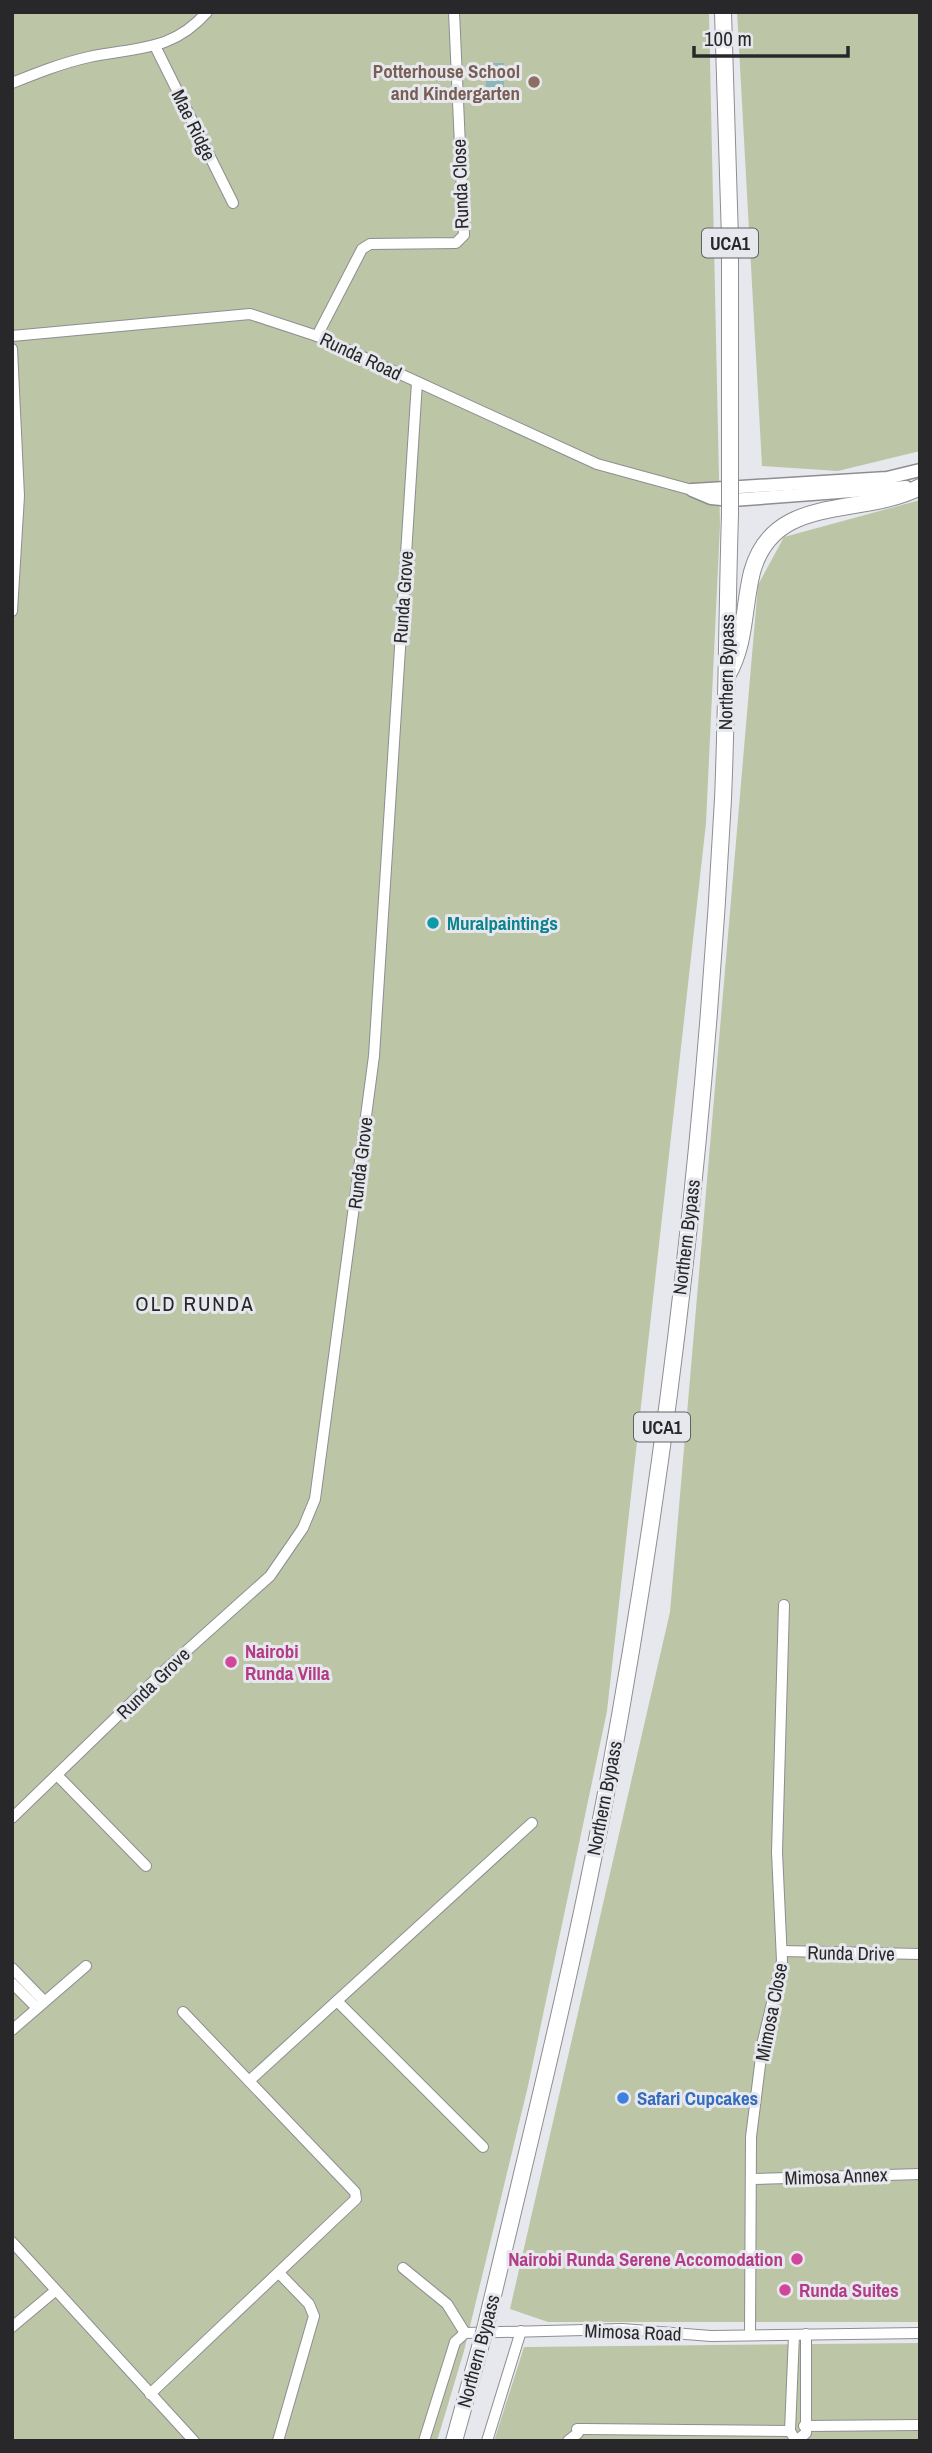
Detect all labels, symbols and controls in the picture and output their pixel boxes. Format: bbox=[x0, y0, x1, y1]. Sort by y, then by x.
scale bar bbox=[694, 14, 848, 58]
text: 100 m bbox=[704, 24, 752, 53]
place label: Potterhouse School and Kindergarten bbox=[373, 58, 520, 106]
marker: Potterhouse School and Kindergarten bbox=[526, 74, 542, 90]
street label: Mae Ridge bbox=[166, 85, 222, 165]
street label: Runda Close bbox=[445, 139, 475, 229]
road number: UCA1 bbox=[702, 229, 758, 258]
street label: Runda Road bbox=[316, 326, 406, 386]
street label: Runda Grove bbox=[387, 550, 419, 644]
street label: Northern Bypass bbox=[712, 614, 740, 730]
place label: Muralpaintings bbox=[447, 910, 558, 936]
marker: Muralpaintings bbox=[425, 915, 441, 931]
street label: Runda Grove bbox=[341, 1115, 379, 1211]
street label: Northern Bypass bbox=[666, 1178, 706, 1296]
district label: OLD RUNDA bbox=[135, 1289, 255, 1318]
road number: UCA1 bbox=[634, 1412, 690, 1442]
place label: Nairobi Runda Villa bbox=[245, 1638, 330, 1686]
street label: Runda Grove bbox=[111, 1641, 195, 1725]
marker: Nairobi Runda Villa bbox=[223, 1654, 239, 1670]
street label: Northern Bypass bbox=[580, 1738, 628, 1857]
street label: Runda Drive bbox=[807, 1939, 895, 1967]
street label: Mimosa Close bbox=[749, 1961, 793, 2063]
place label: Safari Cupcakes bbox=[637, 2085, 758, 2111]
marker: Safari Cupcakes bbox=[615, 2090, 631, 2106]
street label: Mimosa Annex bbox=[784, 2161, 888, 2191]
place label: Nairobi Runda Serene Accomodation bbox=[508, 2246, 783, 2272]
marker: Nairobi Runda Serene Accomodation bbox=[789, 2251, 805, 2267]
place label: Runda Suites bbox=[799, 2277, 899, 2303]
marker: Runda Suites bbox=[777, 2282, 793, 2298]
street label: Northern Bypass bbox=[450, 2291, 506, 2410]
street label: Mimosa Road bbox=[584, 2317, 682, 2347]

